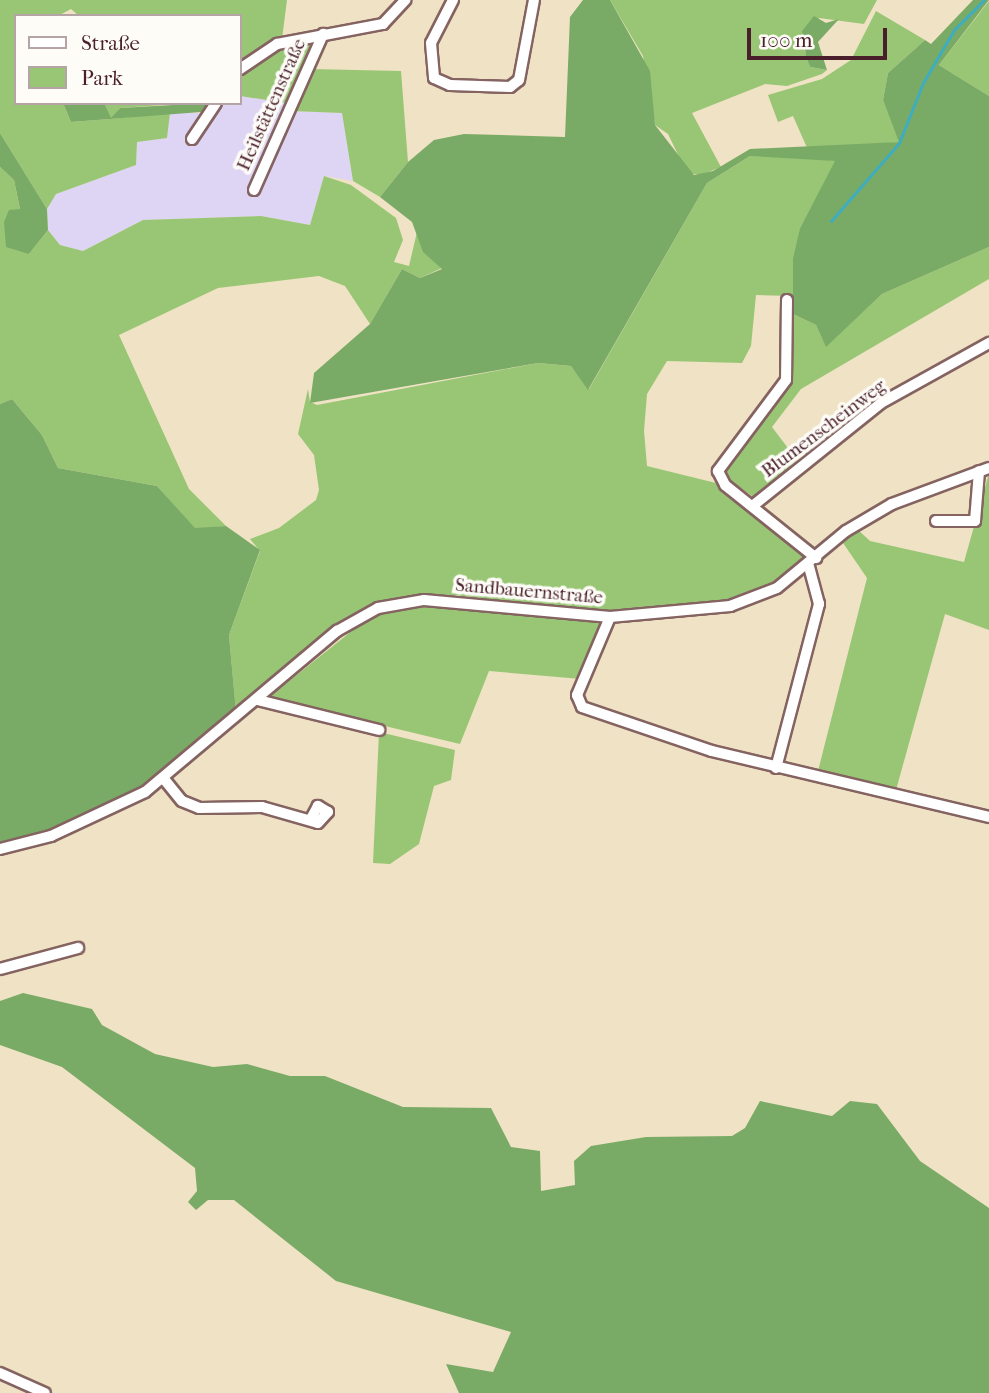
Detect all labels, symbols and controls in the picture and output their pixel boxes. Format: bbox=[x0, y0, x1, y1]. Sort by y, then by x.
legend bbox=[14, 14, 242, 105]
scale bar bbox=[751, 14, 891, 58]
text: 100 m bbox=[760, 28, 813, 52]
text: Straße bbox=[81, 31, 140, 55]
street label: Heilstättenstraße bbox=[233, 35, 311, 175]
text: Park bbox=[81, 66, 123, 90]
street label: Blumenscheinweg bbox=[758, 375, 890, 483]
street label: Sandbauernstraße bbox=[454, 574, 604, 610]

